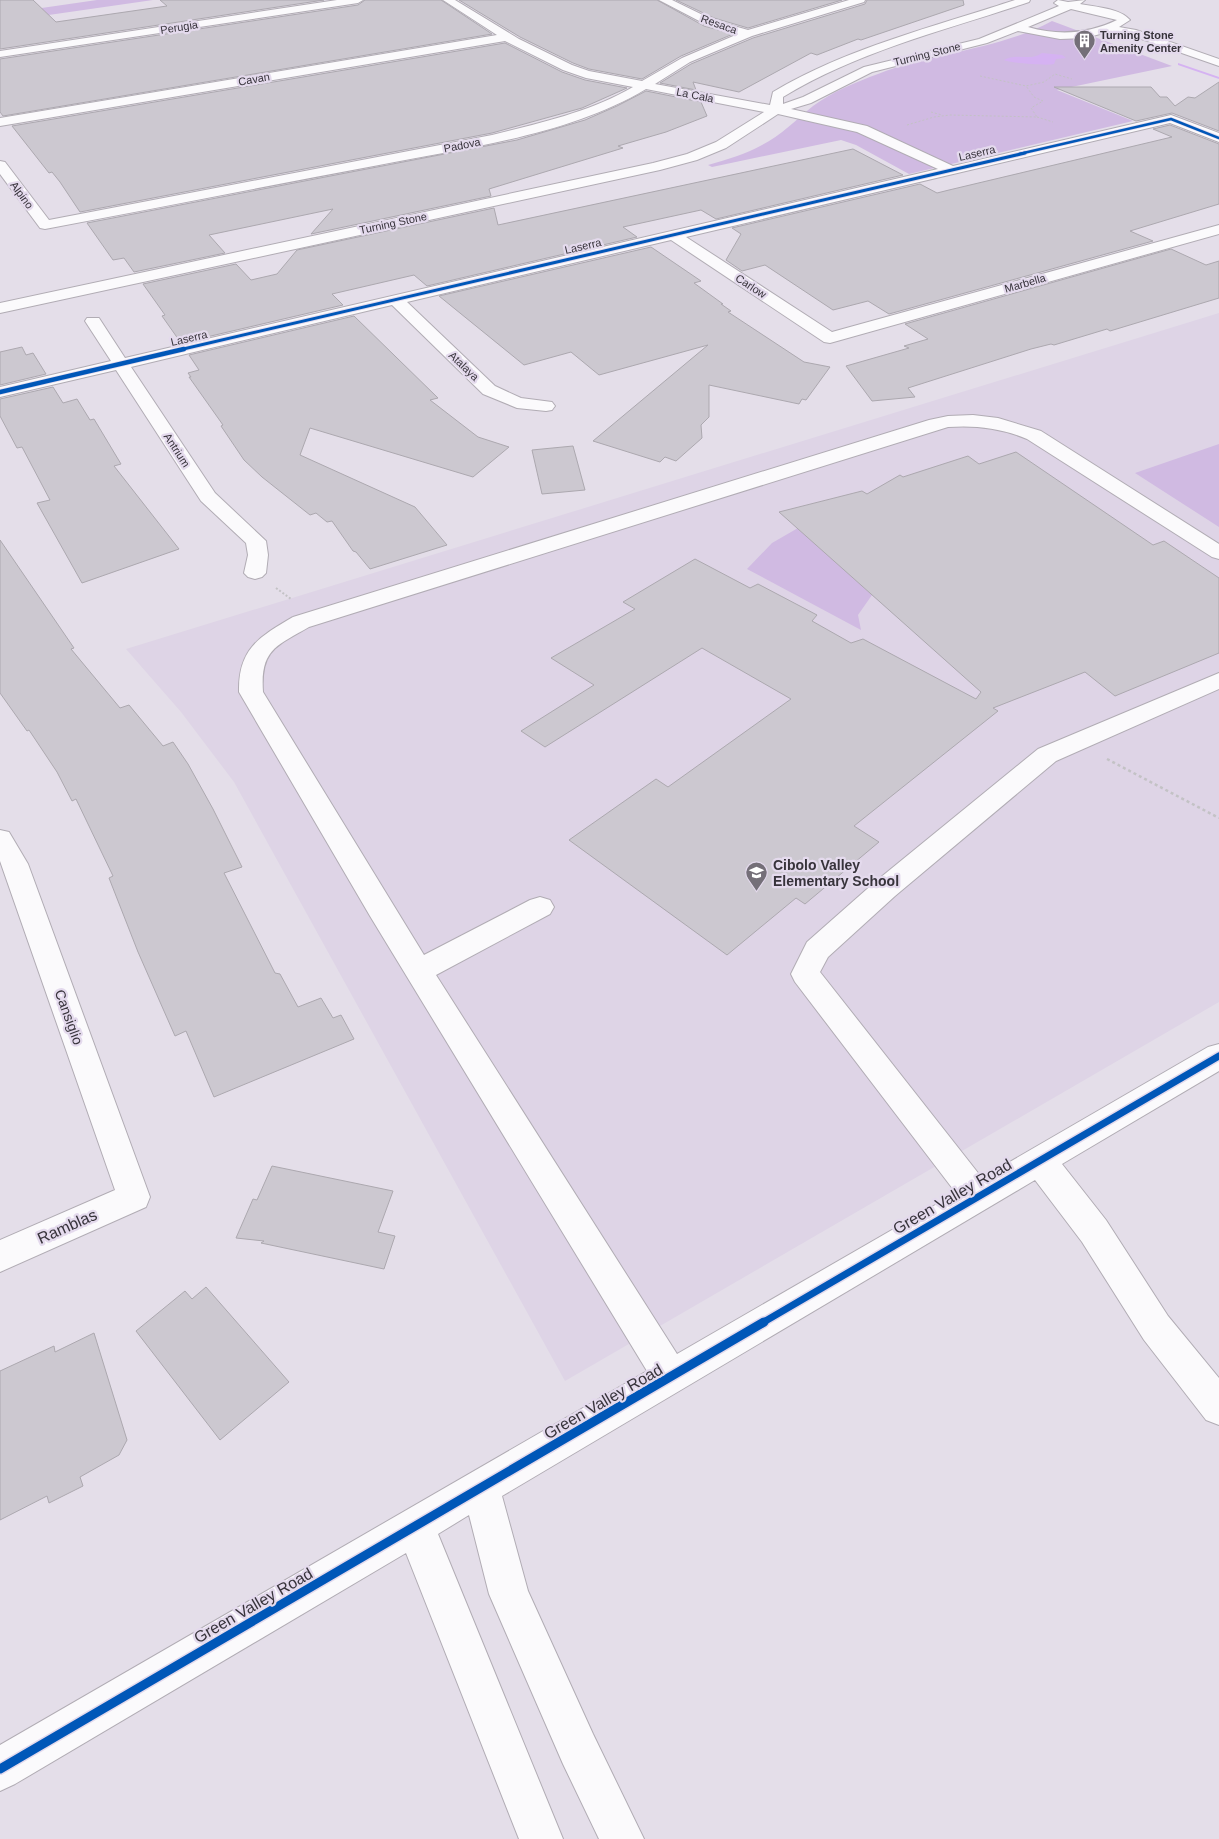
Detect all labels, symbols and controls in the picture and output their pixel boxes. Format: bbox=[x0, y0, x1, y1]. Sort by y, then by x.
street label: Resaca bbox=[699, 12, 739, 36]
street label: Perugia bbox=[159, 18, 200, 36]
building icon: Turning Stone Amenity Center bbox=[1072, 29, 1096, 60]
place label: Turning Stone Amenity Center bbox=[1100, 29, 1182, 54]
street label: Turning Stone bbox=[892, 40, 962, 68]
street label: Cavan bbox=[237, 70, 271, 88]
street label: La Cala bbox=[675, 85, 716, 105]
street label: Padova bbox=[443, 135, 482, 154]
street label: Laserra bbox=[957, 143, 997, 163]
street label: Alpino bbox=[8, 179, 36, 211]
street label: Turning Stone bbox=[358, 210, 428, 236]
street label: Laserra bbox=[563, 236, 603, 256]
street label: Marbella bbox=[1003, 271, 1048, 295]
street label: Carlow bbox=[733, 272, 769, 300]
street label: Laserra bbox=[169, 328, 209, 348]
street label: Atalaya bbox=[447, 349, 482, 384]
street label: Antrium bbox=[162, 431, 192, 469]
place label: Cibolo Valley Elementary School bbox=[773, 857, 899, 889]
school or university icon: Cibolo Valley Elementary School bbox=[745, 861, 769, 892]
street label: Cansiglio bbox=[52, 987, 86, 1047]
street label: Green Valley Road bbox=[890, 1156, 1015, 1237]
street label: Ramblas bbox=[35, 1206, 100, 1247]
street label: Green Valley Road bbox=[541, 1361, 666, 1442]
street label: Green Valley Road bbox=[191, 1565, 316, 1646]

